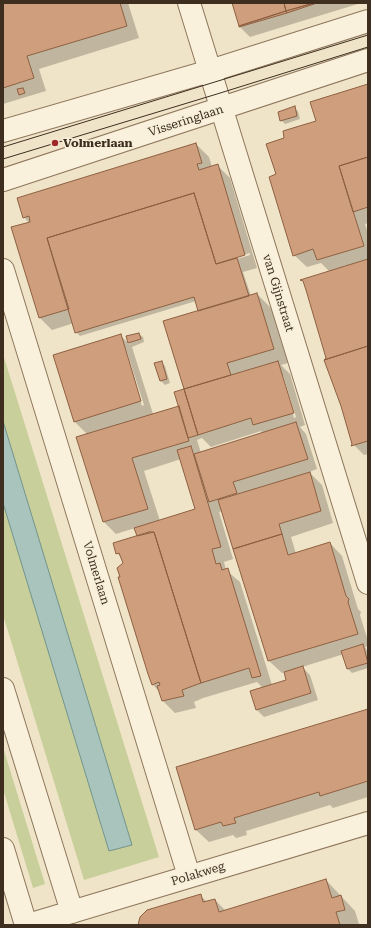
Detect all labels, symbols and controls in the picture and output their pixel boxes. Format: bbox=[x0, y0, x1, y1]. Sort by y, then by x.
street label: Visseringlaan bbox=[147, 102, 225, 140]
place label: Volmerlaan bbox=[63, 136, 133, 150]
marker: Volmerlaan bbox=[50, 138, 60, 148]
street label: van Gijnstraat bbox=[259, 252, 297, 334]
street label: Volmerlaan bbox=[80, 540, 112, 606]
street label: Polakweg bbox=[169, 859, 227, 889]

